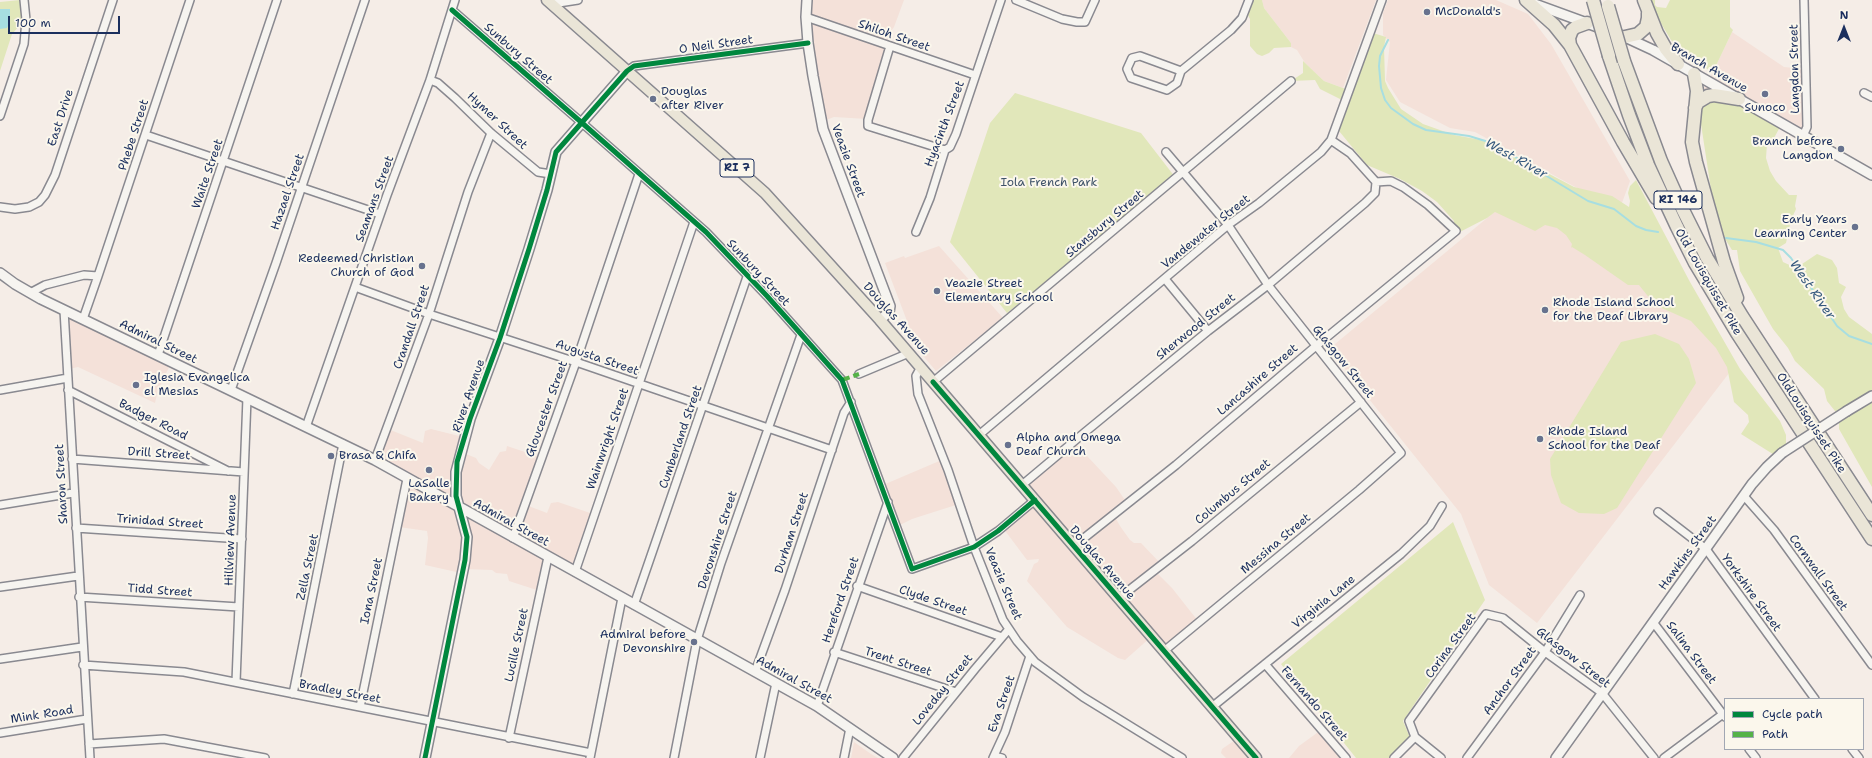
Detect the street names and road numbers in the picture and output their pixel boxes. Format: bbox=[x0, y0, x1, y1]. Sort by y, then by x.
street label: Shiloh Street bbox=[856, 17, 932, 55]
street label: Sunbury Street bbox=[481, 20, 555, 88]
street label: Langdon Street bbox=[1787, 24, 1803, 114]
street label: O Neil Street bbox=[678, 33, 754, 57]
street label: Branch Avenue bbox=[1668, 40, 1750, 96]
street label: Hyacinth Street bbox=[922, 79, 968, 169]
street label: East Drive bbox=[45, 88, 77, 148]
street label: Hymer Street bbox=[464, 89, 530, 153]
street label: Phebe Street bbox=[116, 98, 152, 172]
street label: Veazie Street bbox=[828, 122, 868, 200]
street label: Waite Street bbox=[189, 137, 227, 211]
street label: Hazael Street bbox=[268, 152, 308, 232]
street label: Seamans Street bbox=[353, 154, 397, 244]
road number: RI 7 bbox=[720, 159, 754, 177]
street label: Stansbury Street bbox=[1063, 187, 1147, 261]
road number: RI 146 bbox=[1654, 191, 1702, 209]
street label: Vandewater Street bbox=[1159, 192, 1253, 272]
street label: Old Louisquisset Pike bbox=[1671, 226, 1745, 338]
street label: Sunbury Street bbox=[723, 237, 793, 309]
street label: Douglas Avenue bbox=[860, 280, 932, 358]
street label: Crandall Street bbox=[391, 283, 433, 371]
street label: Sherwood Street bbox=[1153, 291, 1239, 363]
street label: Admiral Street bbox=[117, 317, 199, 367]
street label: Glasgow Street bbox=[1309, 323, 1377, 401]
street label: Augusta Street bbox=[553, 337, 641, 379]
street label: Lancashire Street bbox=[1215, 341, 1301, 419]
street label: River Avenue bbox=[450, 358, 488, 434]
street label: Gloucester Street bbox=[523, 359, 571, 459]
street label: OldLouisquisset Pike bbox=[1773, 370, 1849, 476]
street label: Cumberland Street bbox=[657, 383, 705, 491]
street label: Wainwright Street bbox=[584, 386, 632, 492]
street label: Badger Road bbox=[116, 396, 190, 444]
street label: Sharon Street bbox=[53, 444, 71, 524]
street label: Drill Street bbox=[127, 445, 191, 463]
street label: Columbus Street bbox=[1192, 456, 1274, 528]
street label: Devonshire Street bbox=[695, 489, 741, 591]
street label: Durham Street bbox=[772, 491, 812, 575]
street label: Hillview Avenue bbox=[222, 494, 240, 586]
street label: Admiral Street bbox=[470, 496, 552, 550]
street label: Messina Street bbox=[1238, 511, 1314, 577]
street label: Trinidad Street bbox=[116, 512, 204, 532]
street label: Hawkins Street bbox=[1656, 513, 1720, 593]
street label: Douglas Avenue bbox=[1066, 523, 1138, 603]
street label: Zella Street bbox=[294, 532, 322, 602]
street label: Cornwall Street bbox=[1785, 532, 1851, 614]
street label: Veazie Street bbox=[981, 546, 1025, 622]
street label: Yorkshire Street bbox=[1718, 551, 1784, 635]
street label: Hereford Street bbox=[820, 555, 862, 645]
street label: Iona Street bbox=[358, 556, 386, 626]
street label: Virginia Lane bbox=[1290, 572, 1358, 632]
street label: Tidd Street bbox=[127, 582, 193, 600]
street label: Clyde Street bbox=[897, 583, 969, 619]
street label: Lucille Street bbox=[502, 607, 532, 683]
street label: Corina Street bbox=[1423, 611, 1479, 681]
street label: Salina Street bbox=[1663, 619, 1719, 687]
street label: Glasgow Street bbox=[1533, 625, 1613, 691]
street label: Trent Street bbox=[863, 644, 933, 680]
street label: Anchor Street bbox=[1480, 644, 1540, 718]
street label: Loveday Street bbox=[910, 651, 976, 729]
street label: Admiral Street bbox=[753, 653, 835, 707]
street label: Fernando Street bbox=[1278, 664, 1350, 744]
street label: Eva Street bbox=[985, 673, 1019, 735]
street label: Bradley Street bbox=[298, 677, 382, 707]
street label: Mink Road bbox=[10, 703, 74, 727]

